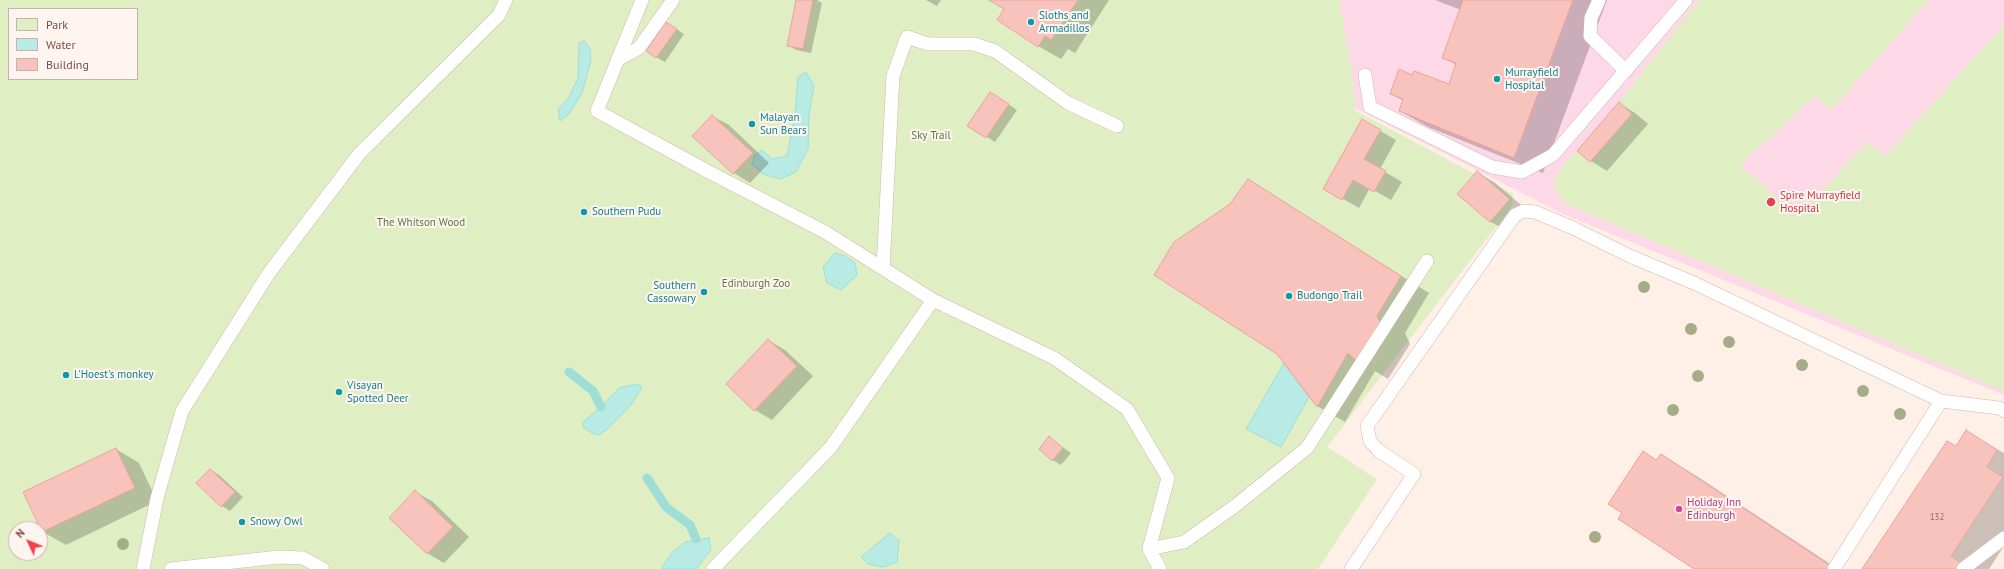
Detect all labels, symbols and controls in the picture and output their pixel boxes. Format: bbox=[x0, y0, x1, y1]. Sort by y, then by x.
legend bbox=[8, 8, 138, 80]
place label: Sloths and Armadillos bbox=[1039, 9, 1089, 35]
text: Park bbox=[46, 17, 68, 32]
marker: Sloths and Armadillos bbox=[1026, 17, 1036, 27]
text: Water bbox=[46, 37, 76, 52]
text: Building bbox=[46, 57, 89, 72]
place label: Murrayfield Hospital bbox=[1505, 66, 1558, 92]
marker: Murrayfield Hospital bbox=[1492, 74, 1502, 84]
place label: Malayan Sun Bears bbox=[760, 111, 807, 137]
marker: Malayan Sun Bears bbox=[747, 119, 757, 129]
park label: Sky Trail bbox=[911, 129, 951, 143]
place label: Spire Murrayfield Hospital bbox=[1780, 189, 1860, 215]
marker: Spire Murrayfield Hospital bbox=[1765, 196, 1777, 208]
place label: Southern Pudu bbox=[592, 205, 661, 219]
marker: Southern Pudu bbox=[579, 207, 589, 217]
park label: The Whitson Wood bbox=[377, 216, 465, 230]
park label: Edinburgh Zoo bbox=[722, 277, 790, 291]
place label: Southern Cassowary bbox=[647, 279, 696, 305]
marker: Southern Cassowary bbox=[699, 287, 709, 297]
place label: Budongo Trail bbox=[1297, 289, 1362, 303]
marker: Budongo Trail bbox=[1284, 291, 1294, 301]
place label: L'Hoest's monkey bbox=[74, 368, 154, 382]
marker: L'Hoest's monkey bbox=[61, 370, 71, 380]
place label: Visayan Spotted Deer bbox=[347, 379, 408, 405]
marker: Visayan Spotted Deer bbox=[334, 387, 344, 397]
place label: Holiday Inn Edinburgh bbox=[1687, 496, 1741, 522]
marker: Holiday Inn Edinburgh bbox=[1674, 504, 1684, 514]
house number: 132 bbox=[1930, 512, 1944, 522]
place label: Snowy Owl bbox=[250, 515, 303, 529]
marker: Snowy Owl bbox=[237, 517, 247, 527]
north arrow bbox=[8, 521, 48, 561]
text: N bbox=[13, 526, 28, 541]

